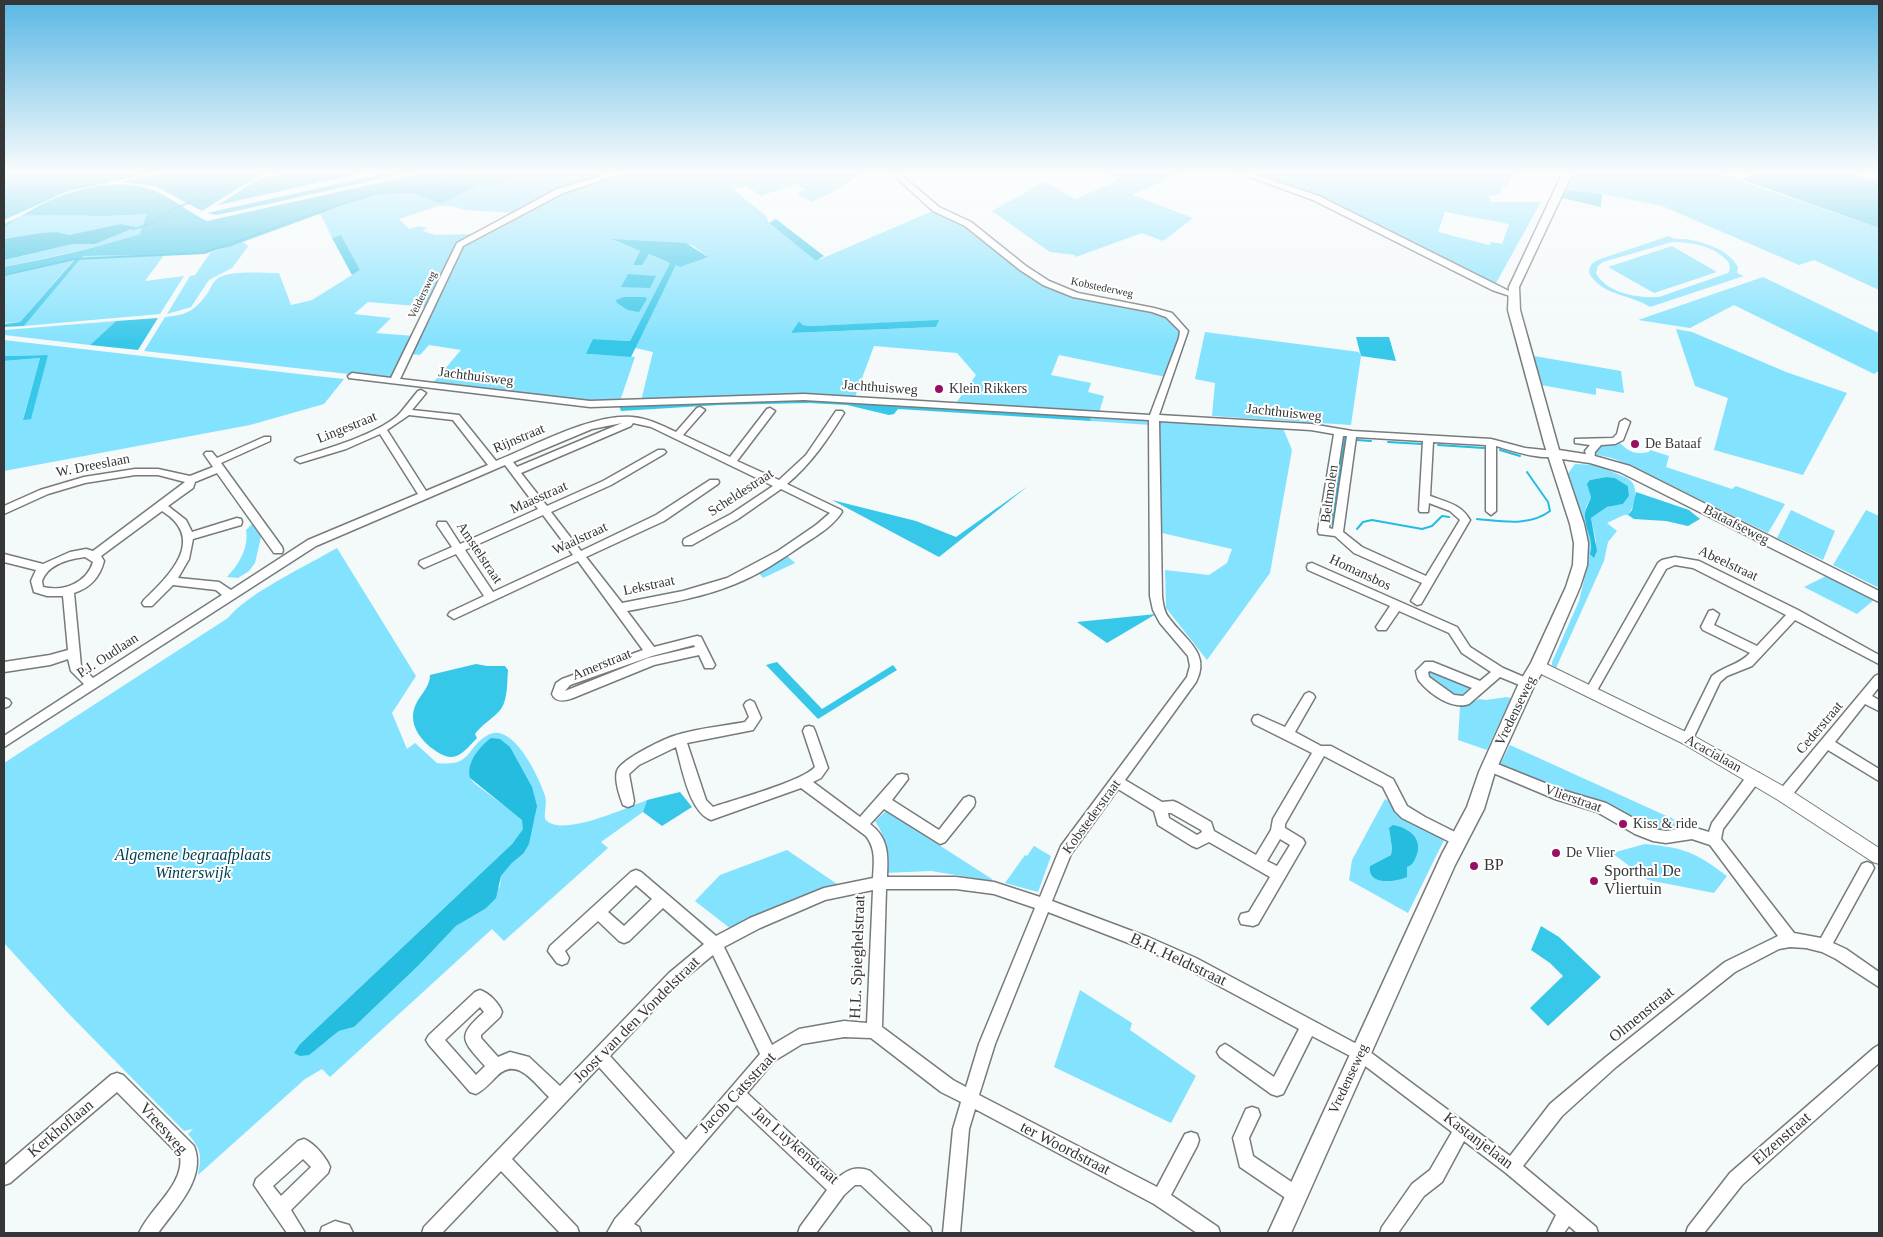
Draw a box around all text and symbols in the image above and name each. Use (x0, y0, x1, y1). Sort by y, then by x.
street label: Veldersweg (406, 269, 440, 321)
street label: Kobstederweg (1070, 275, 1134, 301)
street label: Jachthuisweg (438, 364, 514, 390)
street label: Jachthuisweg (842, 377, 918, 399)
place label: Klein Rikkers (949, 381, 1027, 397)
marker: Klein Rikkers (933, 383, 945, 395)
street label: Jachthuisweg (1246, 401, 1322, 425)
street label: Lingestraat (315, 408, 379, 448)
street label: Rijnstraat (491, 421, 547, 457)
place label: De Bataaf (1645, 436, 1701, 452)
marker: De Bataaf (1629, 438, 1641, 450)
street label: W. Dreeslaan (55, 451, 131, 481)
street label: Beltmolen (1318, 464, 1342, 524)
street label: Scheldestraat (705, 466, 777, 520)
street label: Maasstraat (508, 478, 570, 518)
street label: Bataafseweg (1700, 501, 1772, 549)
street label: Amstelstraat (452, 519, 506, 587)
street label: Waalstraat (550, 519, 610, 559)
street label: Abeelstraat (1696, 543, 1760, 585)
street label: Homansbos (1326, 551, 1394, 595)
street label: Lekstraat (622, 572, 676, 600)
street label: P.J. Oudlaan (74, 630, 142, 682)
street label: Amerstraat (570, 646, 634, 684)
street label: Vredenseweg (1492, 673, 1540, 749)
street label: Cederstraat (1793, 698, 1847, 758)
street label: Acacialaan (1682, 732, 1744, 776)
street label: Kobstederstraat (1059, 777, 1125, 857)
street label: Vlierstraat (1542, 781, 1604, 817)
place label: Kiss & ride (1633, 816, 1698, 832)
marker: Kiss & ride (1617, 818, 1629, 830)
place label: De Vlier (1566, 845, 1615, 861)
park label: Algemene begraafplaats Winterswijk (115, 846, 271, 884)
marker: De Vlier (1550, 847, 1562, 859)
place label: BP (1484, 856, 1504, 876)
marker: BP (1468, 860, 1480, 872)
place label: Sporthal De Vliertuin (1604, 862, 1681, 900)
marker: Sporthal De Vliertuin (1588, 875, 1600, 887)
street label: H.L. Spieghelstraat (846, 895, 870, 1019)
street label: B.H. Heldtstraat (1127, 929, 1229, 991)
street label: Joost van den Vondelstraat (570, 953, 704, 1087)
street label: Olmenstraat (1606, 983, 1678, 1047)
street label: Vredenseweg (1325, 1041, 1373, 1117)
street label: Jacob Catsstraat (696, 1049, 780, 1137)
street label: Kerkhoflaan (24, 1096, 98, 1162)
street label: Vreesweg (135, 1099, 191, 1159)
street label: Jan Luykenstraat (748, 1103, 842, 1189)
street label: Kastanjelaan (1439, 1108, 1517, 1174)
street label: Elzenstraat (1749, 1108, 1815, 1170)
street label: ter Woordstraat (1017, 1118, 1113, 1180)

